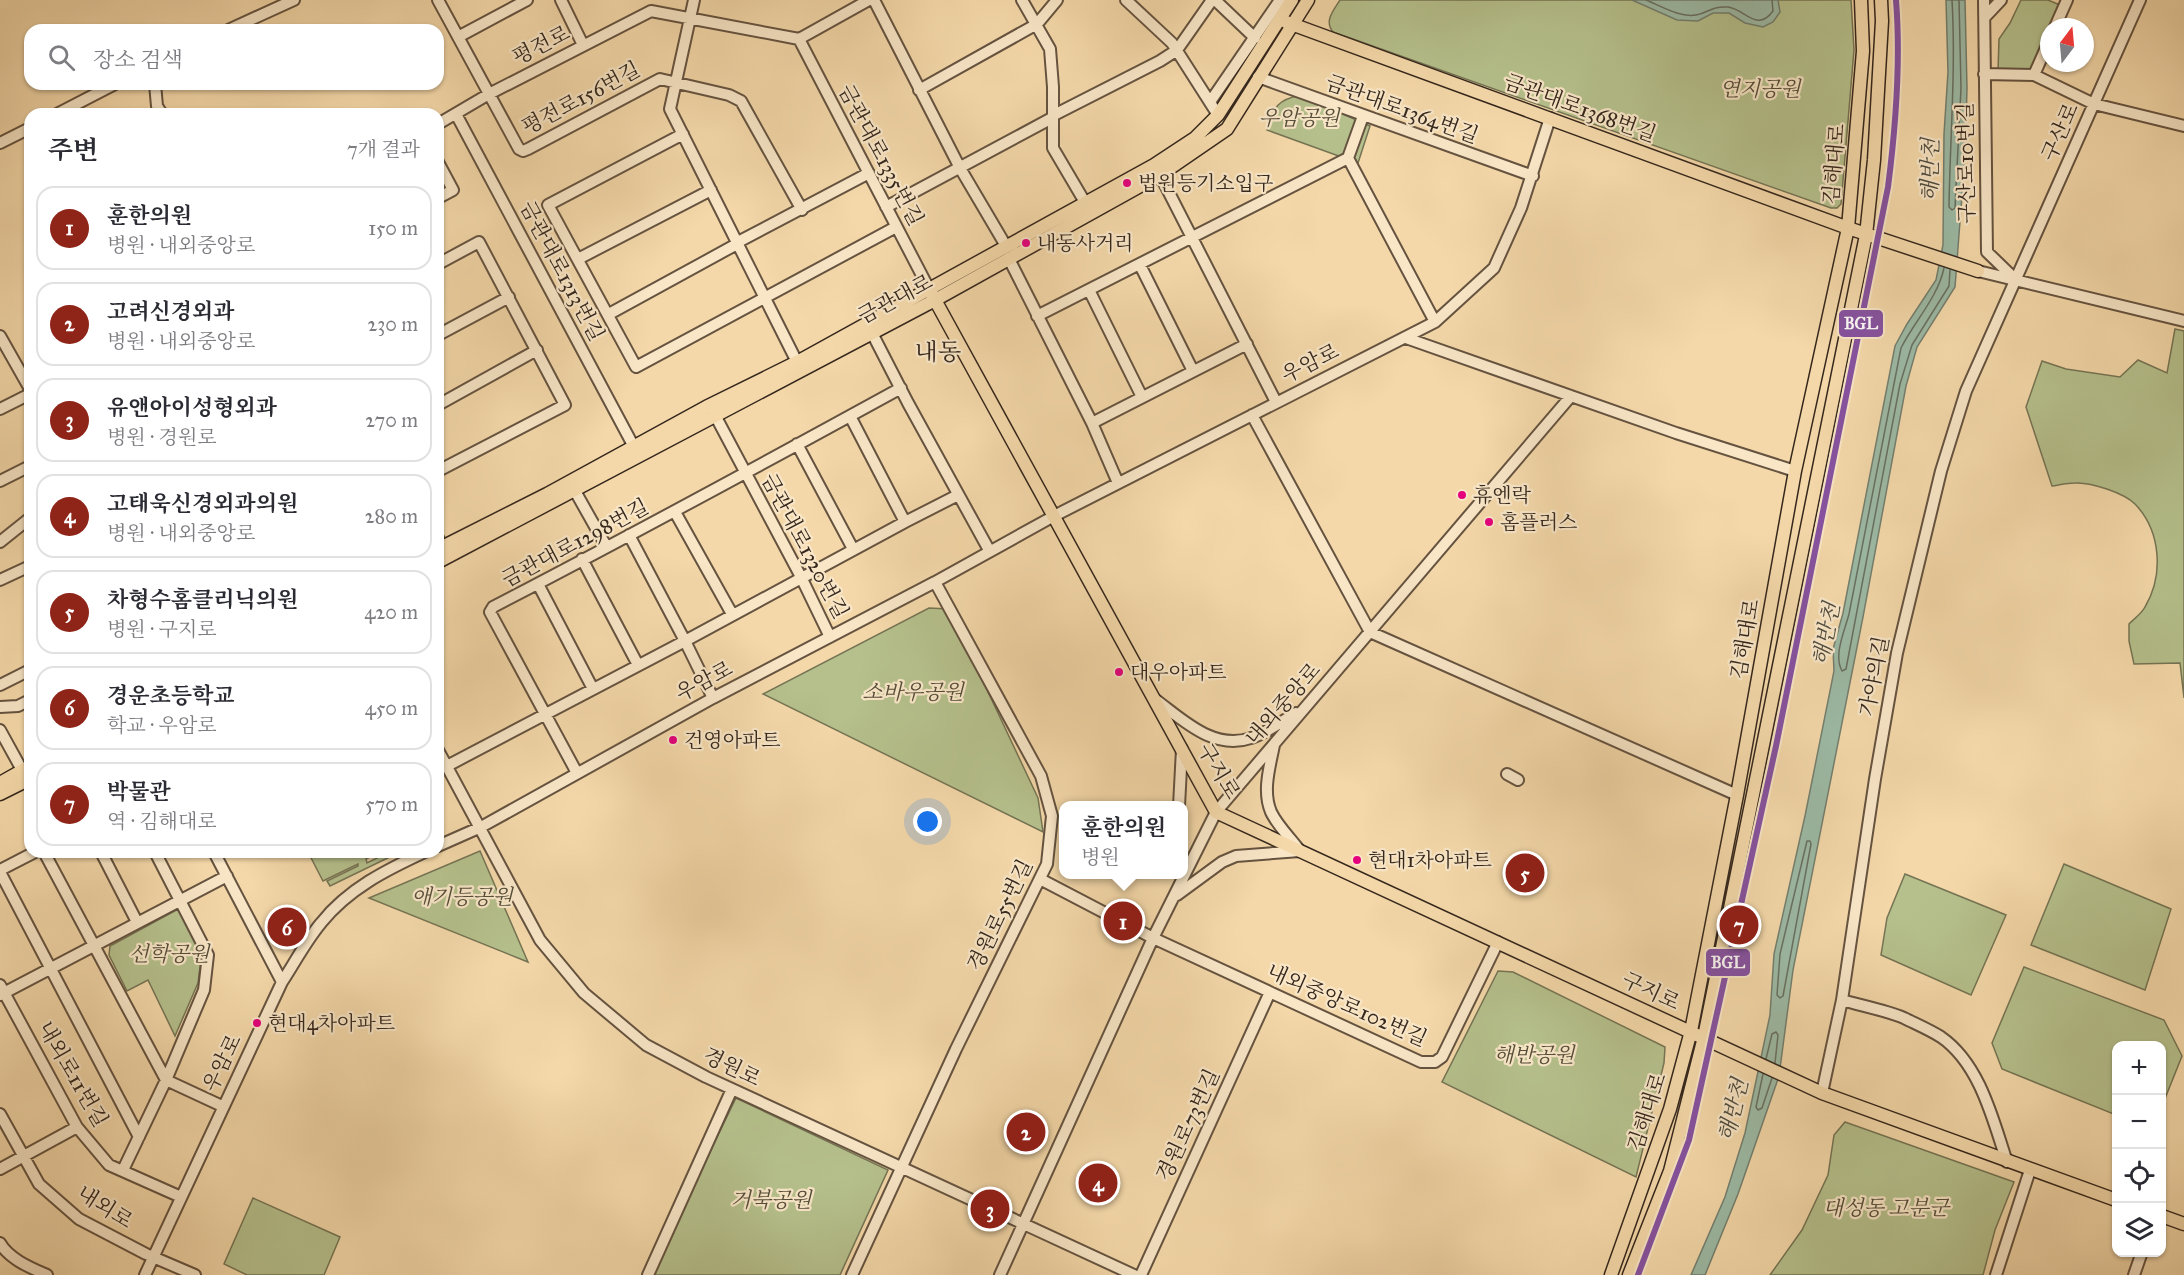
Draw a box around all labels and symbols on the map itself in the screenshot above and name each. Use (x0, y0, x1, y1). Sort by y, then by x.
north arrow (2040, 18, 2094, 72)
street label: 평전로 (508, 20, 574, 70)
street label: 평전로156번길 (517, 56, 645, 140)
street label: 금관대로1368번길 (1500, 68, 1660, 148)
street label: 금관대로1364번길 (1322, 69, 1482, 149)
park label: 연지공원 (1719, 76, 1802, 102)
street label: 금관대로1335번길 (833, 80, 929, 230)
street label: 구산로 (2036, 99, 2084, 165)
street label: 구산로10번길 (1952, 102, 1980, 224)
park label: 우암공원 (1258, 105, 1341, 131)
street label: 김해대로 (1818, 122, 1850, 206)
water label: 해반천 (1916, 136, 1944, 202)
place label: 법원등기소입구 (1138, 171, 1273, 195)
marker: 법원등기소입구 (1121, 177, 1133, 189)
street label: 금관대로1313번길 (514, 196, 610, 346)
place label: 내동사거리 (1037, 231, 1134, 255)
marker: 내동사거리 (1020, 237, 1032, 249)
street label: 금관대로 (853, 268, 937, 330)
line badge: BGL (1838, 309, 1884, 338)
text: BGL (1844, 314, 1878, 333)
district label: 내동 (915, 337, 961, 367)
street label: 우암로 (1277, 338, 1343, 388)
street label: 금관대로1320번길 (756, 469, 854, 623)
place label: 휴엔락 (1473, 483, 1532, 507)
marker: 휴엔락 (1456, 489, 1468, 501)
street label: 금관대로1298번길 (497, 493, 653, 593)
place label: 홈플러스 (1500, 510, 1577, 534)
marker: 홈플러스 (1483, 516, 1495, 528)
street label: 김해대로 (1725, 597, 1765, 681)
water label: 해반천 (1807, 598, 1846, 668)
street label: 가야의길 (1853, 634, 1895, 718)
street label: 우암로 (671, 655, 737, 707)
street label: 내외중앙로 (1240, 657, 1326, 751)
place label: 대우아파트 (1130, 660, 1227, 684)
marker: 대우아파트 (1113, 666, 1125, 678)
park label: 소바우공원 (862, 679, 965, 705)
place label: 건영아파트 (684, 728, 781, 752)
marker: 건영아파트 (667, 734, 679, 746)
street label: 구지로 (1192, 738, 1246, 804)
your location (913, 807, 942, 836)
place label: 현대1차아파트 (1368, 848, 1492, 872)
pin: 5 (1506, 850, 1544, 896)
marker: 현대1차아파트 (1351, 854, 1363, 866)
street label: 경원로55번길 (962, 855, 1038, 975)
park label: 애기등공원 (411, 884, 514, 910)
pin: 1 (1104, 898, 1142, 944)
pin: 7 (1720, 902, 1758, 948)
pin: 6 (268, 904, 306, 950)
park label: 선학공원 (128, 941, 211, 967)
line badge: BGL (1705, 948, 1751, 977)
text: BGL (1711, 953, 1745, 972)
street label: 내외중앙로102번길 (1263, 958, 1431, 1052)
street label: 구지로 (1618, 966, 1684, 1016)
place label: 현대4차아파트 (268, 1011, 395, 1035)
street label: 내외로11번길 (32, 1016, 114, 1132)
marker: 현대4차아파트 (251, 1017, 263, 1029)
street label: 우암로 (197, 1030, 247, 1096)
street label: 경원로 (699, 1042, 765, 1092)
park label: 해반공원 (1493, 1042, 1576, 1068)
street label: 경원로73번길 (1151, 1065, 1225, 1185)
street label: 김해대로 (1622, 1069, 1672, 1155)
water label: 해반천 (1712, 1074, 1754, 1144)
pin: 2 (1006, 1110, 1046, 1154)
pin: 4 (1078, 1160, 1118, 1206)
street label: 내외로 (72, 1180, 138, 1234)
pin: 3 (970, 1186, 1010, 1232)
park label: 거북공원 (730, 1187, 813, 1213)
park label: 대성동 고분군 (1823, 1195, 1952, 1221)

